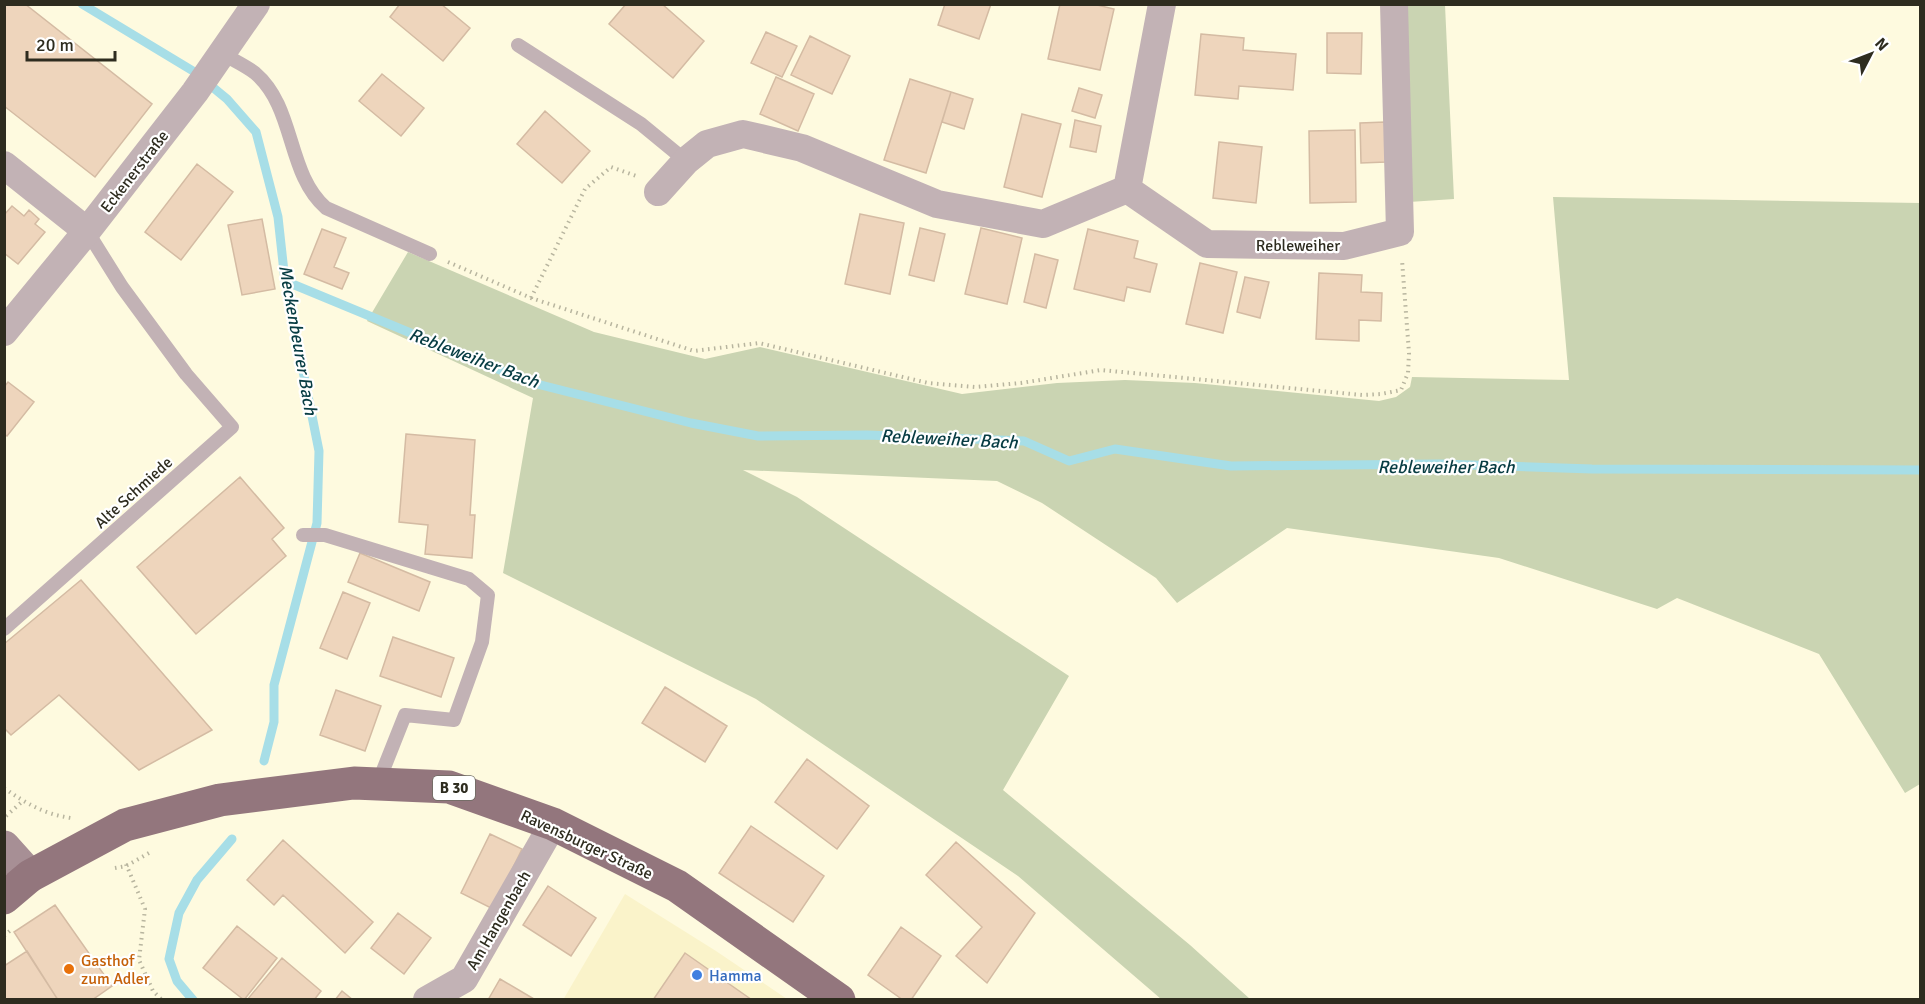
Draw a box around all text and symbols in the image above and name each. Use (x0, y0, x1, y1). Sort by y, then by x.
scale bar (27, 24, 116, 62)
north arrow (1841, 24, 1901, 84)
text: 20 m (36, 34, 74, 56)
text: N (1870, 34, 1893, 55)
street label: Eckenerstraße (96, 126, 173, 217)
street label: Rebleweiher (1256, 236, 1340, 256)
water label: Meckenbeurer Bach (274, 263, 322, 418)
water label: Rebleweiher Bach (406, 323, 543, 393)
water label: Rebleweiher Bach (880, 424, 1019, 454)
street label: Alte Schmiede (91, 453, 177, 533)
water label: Rebleweiher Bach (1377, 456, 1516, 478)
road number: B 30 (433, 776, 475, 800)
street label: Ravensburger Straße (517, 806, 656, 884)
street label: Am Hangenbach (462, 867, 535, 974)
place label: Gasthof zum Adler (81, 951, 150, 989)
marker: Gasthof zum Adler (62, 962, 76, 976)
place label: Hamma (709, 966, 762, 986)
marker: Hamma (690, 968, 704, 982)

